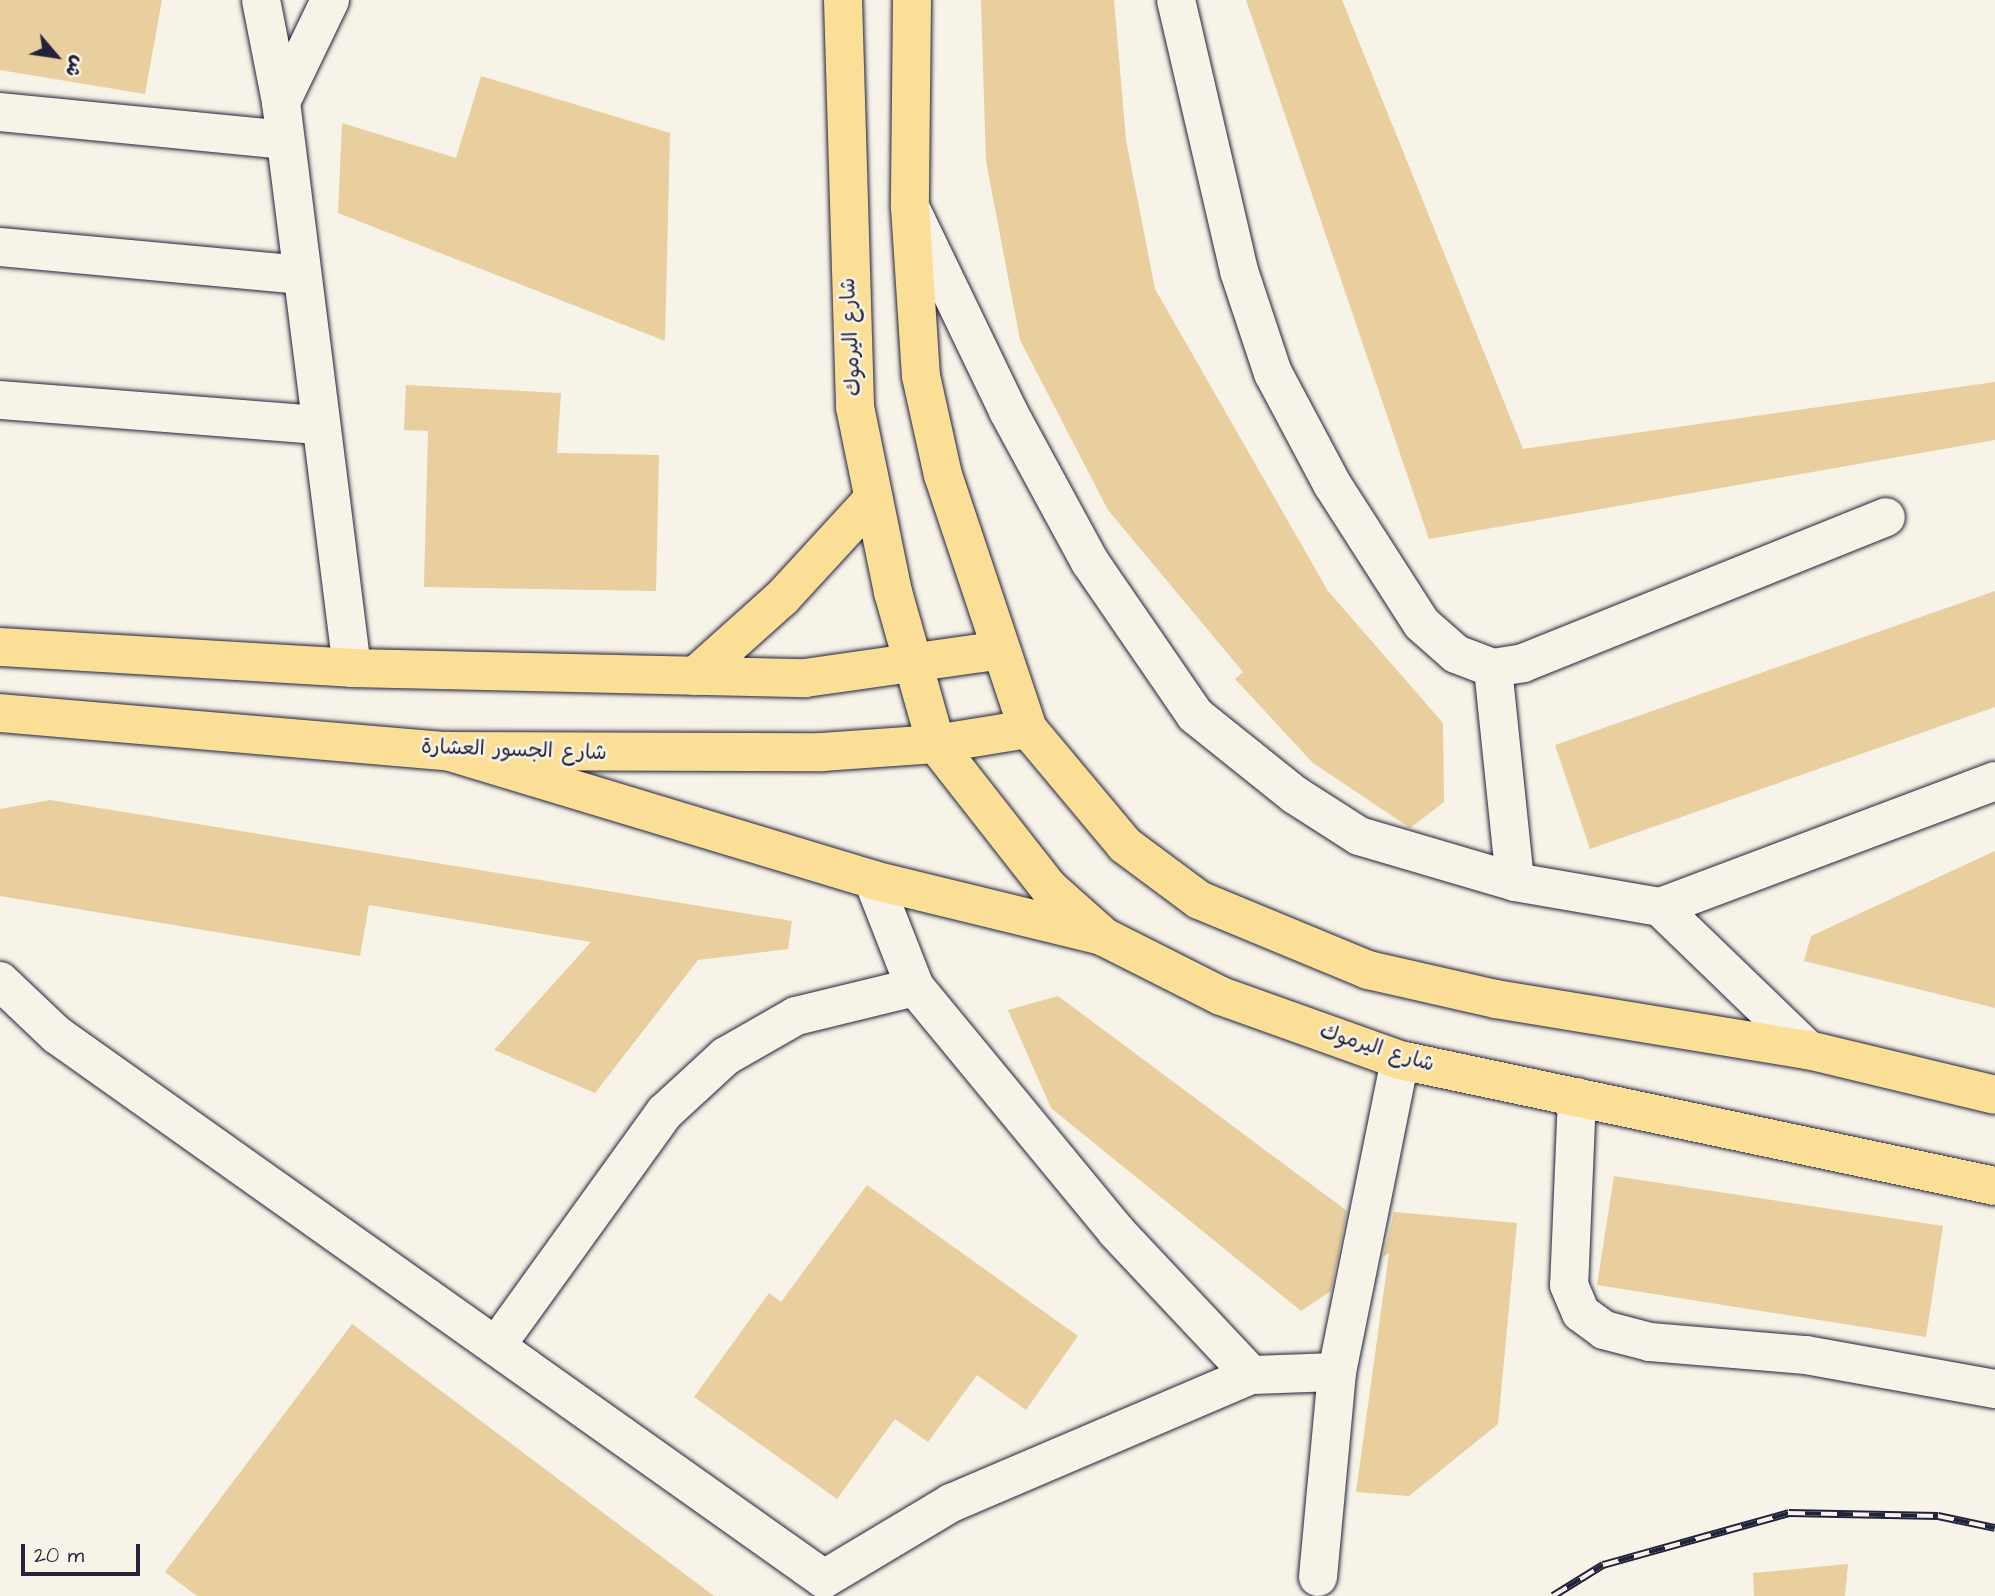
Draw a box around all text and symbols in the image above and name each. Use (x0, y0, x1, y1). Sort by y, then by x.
north arrow (21, 21, 91, 91)
text: ش (58, 51, 92, 82)
street label: شارع اليرموك (835, 277, 867, 397)
street label: شارع الجسور العشارة (421, 734, 607, 766)
street label: شارع اليرموك (1317, 1019, 1437, 1077)
scale bar (24, 1530, 144, 1574)
text: 20 m (34, 1541, 84, 1570)

